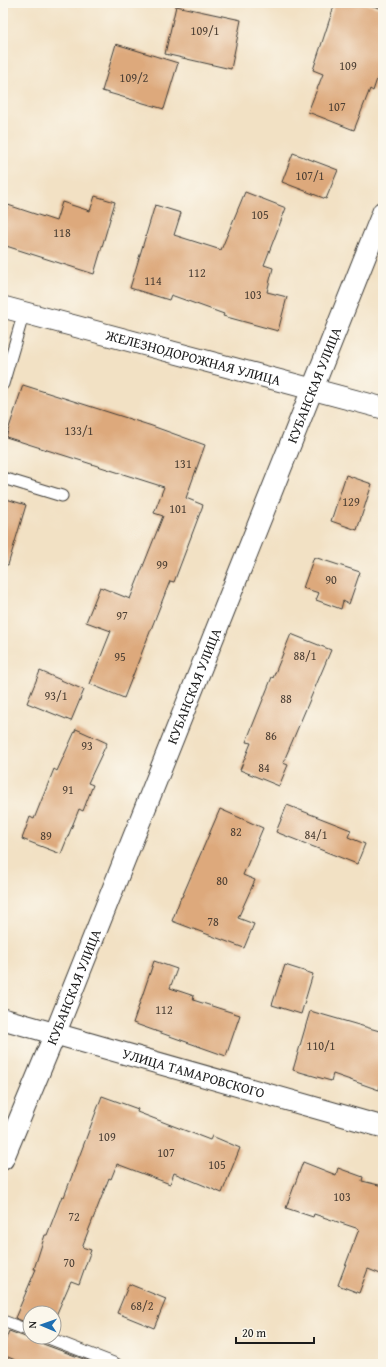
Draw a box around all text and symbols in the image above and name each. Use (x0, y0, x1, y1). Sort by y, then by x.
house number: 109/1 (191, 22, 220, 39)
house number: 109 (339, 57, 357, 74)
house number: 109/2 (120, 69, 149, 86)
house number: 107 (328, 98, 346, 115)
house number: 107/1 (296, 167, 325, 184)
house number: 105 (251, 206, 269, 223)
house number: 118 (53, 224, 71, 241)
house number: 112 (188, 264, 206, 281)
house number: 114 (144, 272, 162, 289)
house number: 103 (244, 286, 262, 303)
street label: КУБАНСКАЯ УЛИЦА (282, 324, 346, 446)
street label: ЖЕЛЕЗНОДОРОЖНАЯ УЛИЦА (103, 325, 283, 391)
house number: 133/1 (65, 422, 94, 439)
house number: 131 (174, 455, 192, 472)
house number: 129 (342, 493, 360, 510)
house number: 101 (169, 500, 187, 517)
house number: 99 (156, 556, 168, 573)
house number: 90 (325, 571, 337, 588)
house number: 97 (116, 607, 128, 624)
street label: КУБАНСКАЯ УЛИЦА (162, 625, 226, 747)
house number: 88/1 (294, 647, 317, 664)
house number: 95 (114, 648, 126, 665)
house number: 93/1 (45, 687, 68, 704)
house number: 88 (280, 690, 292, 707)
house number: 86 (265, 727, 277, 744)
house number: 93 (81, 737, 93, 754)
house number: 84 (258, 759, 270, 776)
house number: 91 (62, 781, 74, 798)
house number: 82 (230, 823, 242, 840)
house number: 84/1 (305, 826, 328, 843)
house number: 89 (40, 827, 52, 844)
house number: 80 (216, 872, 228, 889)
house number: 78 (207, 913, 219, 930)
street label: КУБАНСКАЯ УЛИЦА (42, 926, 106, 1048)
house number: 112 (155, 1001, 173, 1018)
house number: 110/1 (307, 1037, 336, 1054)
street label: УЛИЦА ТАМАРОВСКОГО (120, 1043, 267, 1103)
house number: 109 (98, 1128, 116, 1145)
house number: 107 (157, 1144, 175, 1161)
house number: 105 (208, 1156, 226, 1173)
house number: 103 (333, 1188, 351, 1205)
house number: 72 (68, 1208, 80, 1225)
house number: 70 (63, 1254, 75, 1271)
house number: 68/2 (131, 1297, 154, 1314)
north arrow (22, 1305, 62, 1345)
scale bar (236, 1319, 314, 1345)
text: N (24, 1320, 40, 1329)
text: 20 m (242, 1324, 266, 1341)

